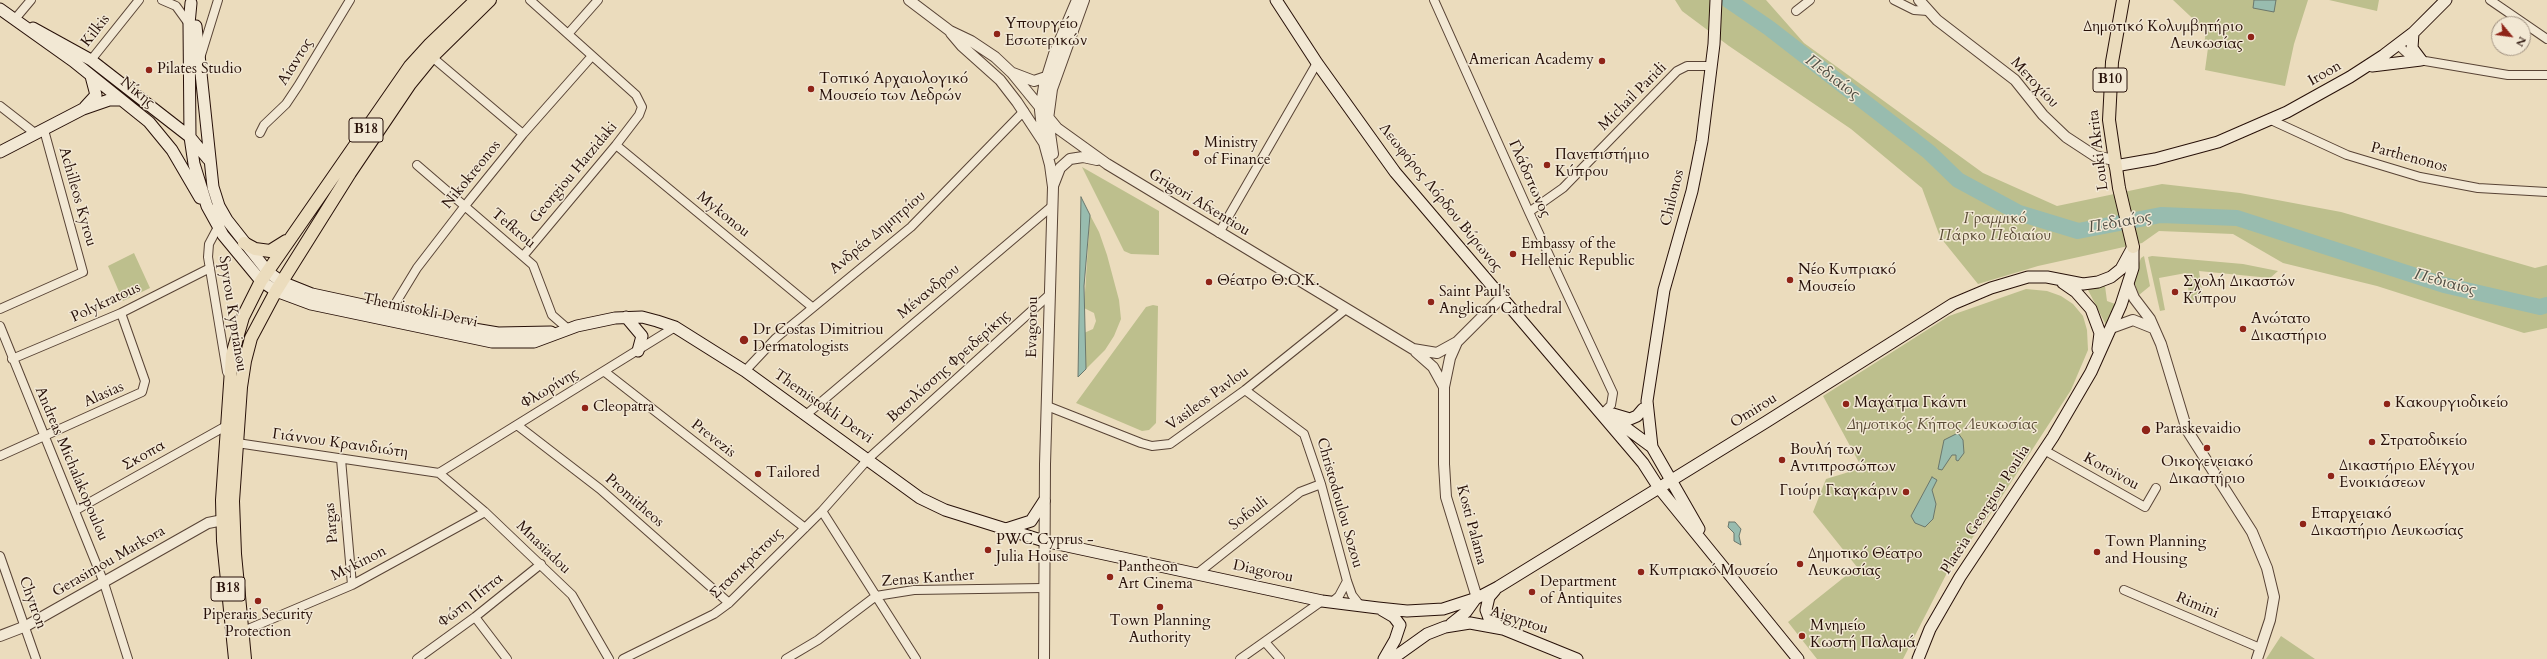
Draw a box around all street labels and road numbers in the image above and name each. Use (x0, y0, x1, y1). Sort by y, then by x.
street label: Kilkis (78, 11, 114, 51)
street label: Αίαντος (275, 35, 317, 89)
street label: Μετοχίου (2006, 54, 2062, 112)
street label: Iroon (2305, 57, 2345, 91)
street label: Michail Paridi (1595, 59, 1671, 135)
road number: B10 (2093, 68, 2127, 92)
street label: Νίκης (116, 74, 158, 112)
street label: Louki Akrita (2085, 109, 2113, 191)
road number: B18 (349, 118, 383, 142)
street label: Georgiou Hatzidaki (526, 119, 622, 227)
street label: Λεωφόρος Λόρδου Βύρωνος (1374, 120, 1506, 276)
street label: Nikokreonos (439, 137, 505, 213)
street label: Γλάδστωνος (1504, 137, 1554, 221)
street label: Parthenonos (2369, 139, 2449, 177)
street label: Achilleos Kyrou (54, 145, 100, 249)
street label: Grigori Afxentiou (1145, 166, 1253, 240)
street label: Chilonos (1657, 168, 1689, 228)
street label: Ανδρέα Δημητρίου (826, 187, 930, 279)
street label: Mykonou (693, 188, 753, 242)
street label: Tefkrou (487, 205, 539, 253)
street label: Spyrou Kyprianou (214, 255, 250, 373)
street label: Μένανδρου (894, 261, 964, 323)
street label: Polykratous (68, 279, 144, 327)
street label: Themistokli Dervi (361, 290, 479, 332)
street label: Evagorou (1023, 296, 1043, 358)
street label: Βασιλίσσης Φρειδερίκης (884, 307, 1014, 427)
street label: Vasileos Pavlou (1163, 363, 1253, 435)
street label: Φλωρίνης (518, 365, 582, 413)
street label: Themistokli Dervi (770, 366, 876, 448)
street label: Alasias (81, 378, 127, 412)
street label: Andreas Michalakopoulou (30, 384, 112, 544)
street label: Omirou (1727, 390, 1781, 432)
street label: Prevezis (687, 416, 739, 462)
street label: Γιάννου Κρανιδιώτη (271, 426, 409, 462)
street label: Christodoulou Sozou (1312, 436, 1366, 570)
street label: Σκοπα (120, 437, 168, 475)
street label: Plateia Georgiou Poulia (1937, 442, 2035, 578)
street label: Koroivou (2080, 449, 2142, 495)
street label: Promitheos (601, 471, 667, 531)
street label: Kosti Palama (1452, 483, 1490, 567)
street label: Sofouli (1226, 493, 1272, 535)
street label: Pargas (321, 502, 343, 544)
street label: Mnasiadou (512, 517, 574, 579)
street label: Gerasimou Markora (49, 522, 169, 602)
street label: Στασικράτους (707, 525, 787, 603)
street label: Mykinon (328, 542, 390, 586)
street label: Diagorou (1231, 557, 1295, 587)
street label: Zenas Kanther (881, 567, 975, 591)
street label: Φώτη Πίττα (435, 570, 507, 632)
street label: Chytron (14, 574, 50, 632)
road number: B18 (211, 577, 245, 601)
street label: Rimini (2173, 589, 2221, 623)
street label: Aigyptou (1488, 603, 1550, 639)

